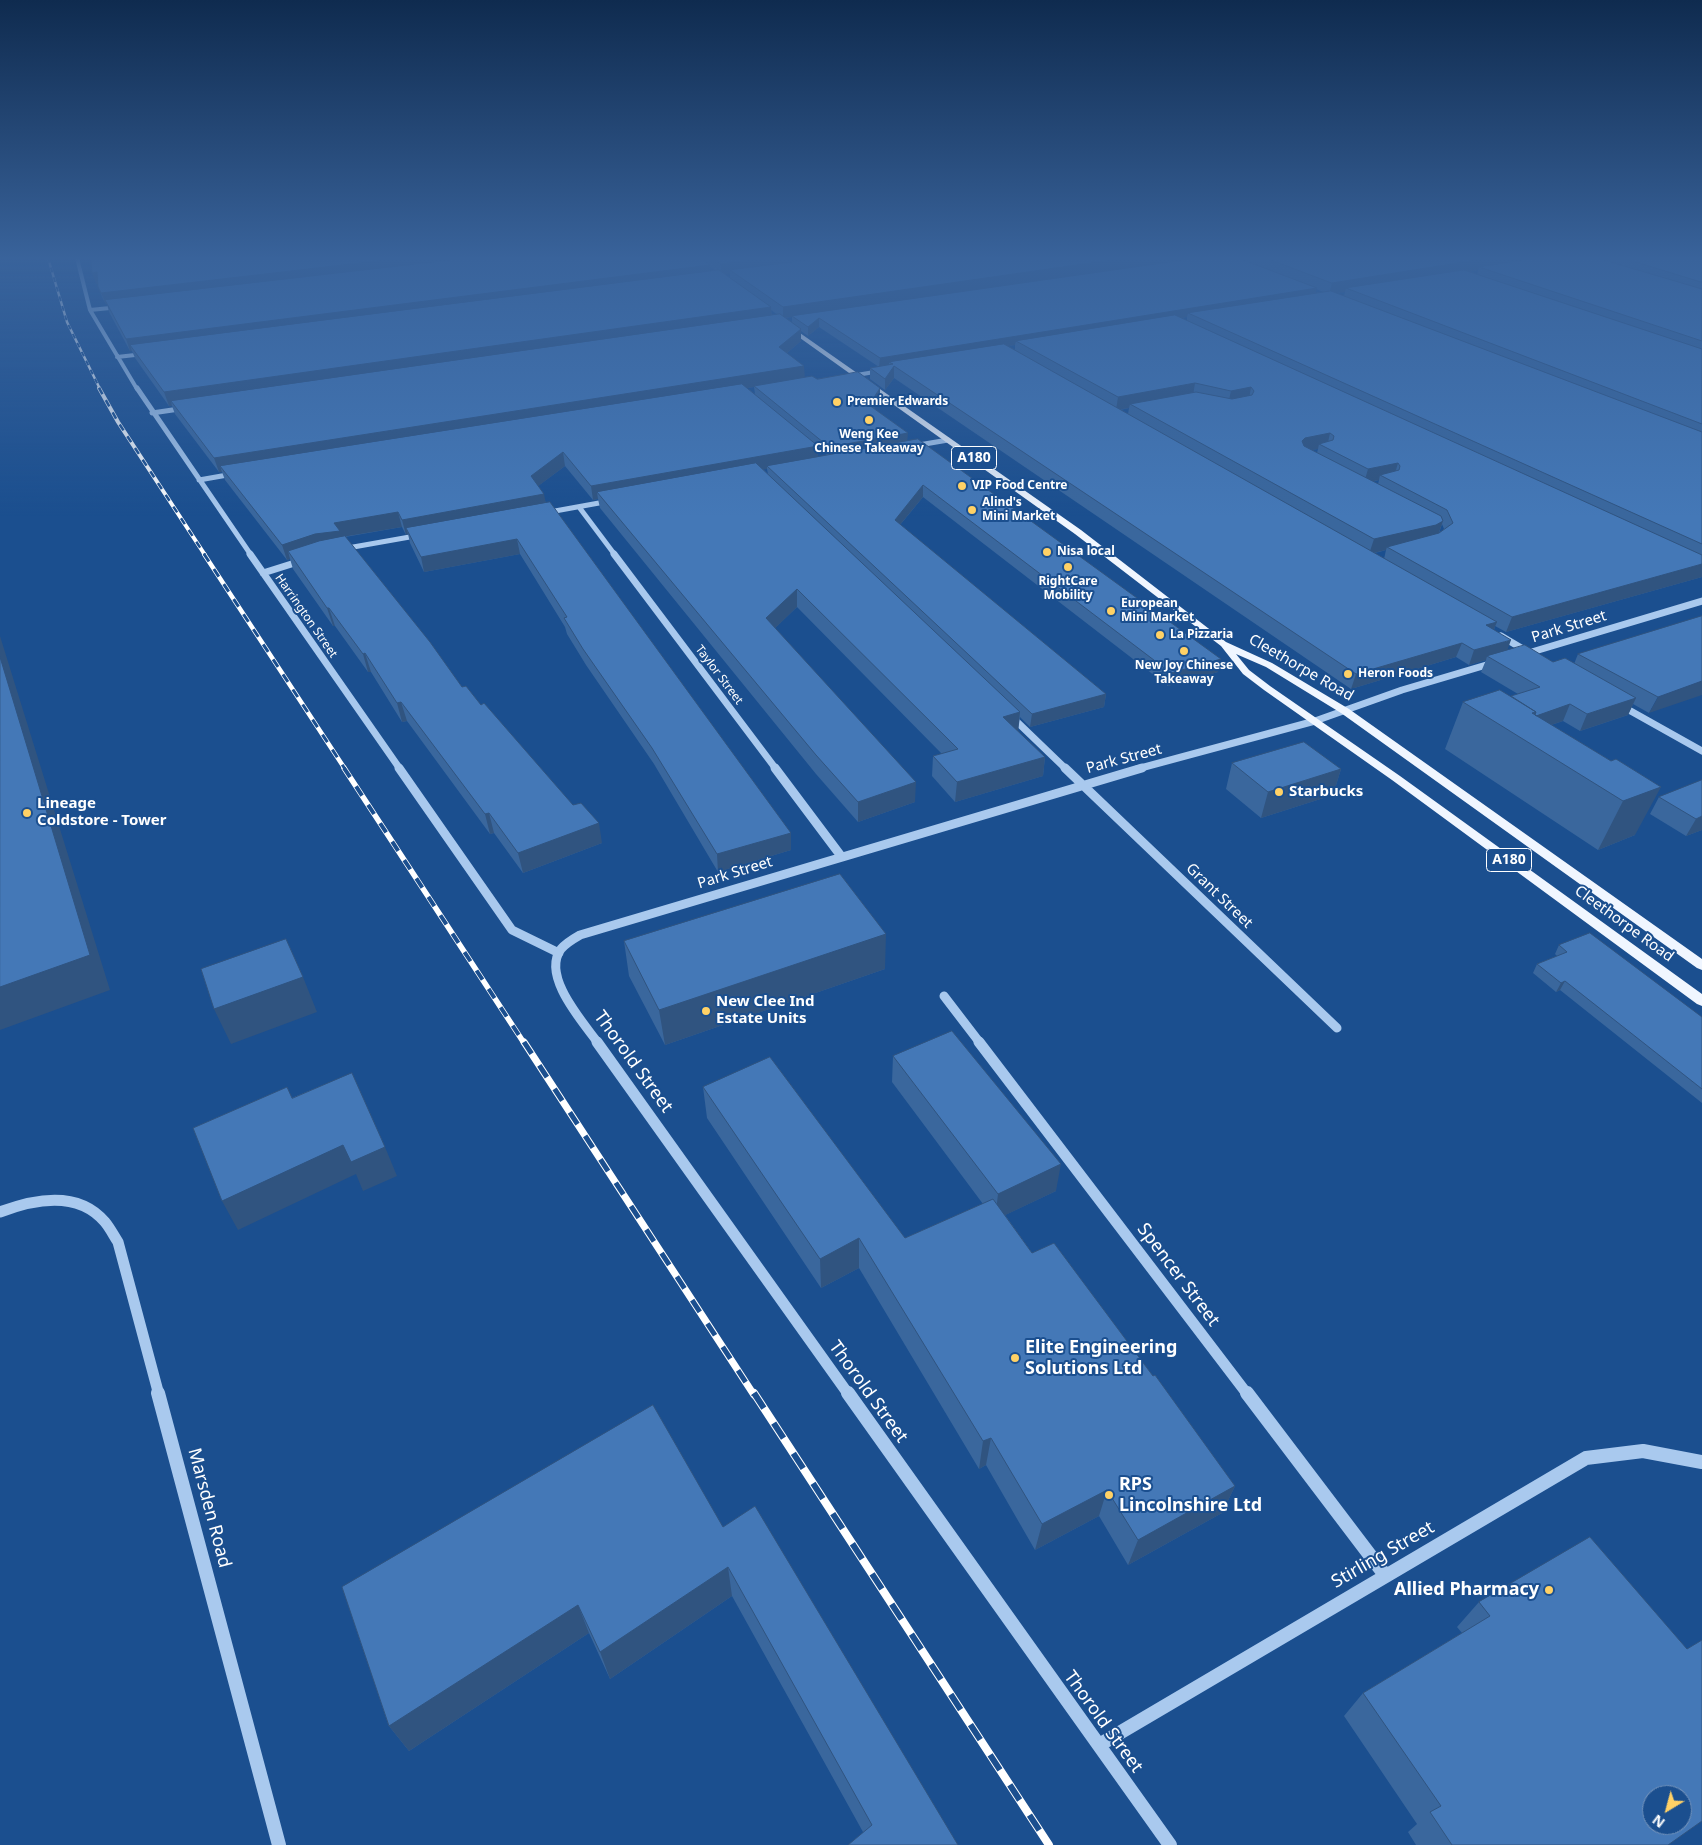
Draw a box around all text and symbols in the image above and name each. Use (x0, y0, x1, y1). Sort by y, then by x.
place label: Premier Edwards (847, 395, 948, 409)
marker: Premier Edwards (831, 396, 843, 408)
marker: Weng Kee Chinese Takeaway (863, 414, 875, 426)
place label: Weng Kee Chinese Takeaway (814, 428, 924, 456)
road number: A180 (952, 446, 996, 469)
place label: VIP Food Centre (972, 479, 1067, 493)
marker: VIP Food Centre (956, 480, 968, 492)
place label: Alind's Mini Market (982, 496, 1055, 524)
marker: Alind's Mini Market (966, 504, 978, 516)
place label: Nisa local (1057, 545, 1115, 559)
marker: Nisa local (1041, 546, 1053, 558)
marker: RightCare Mobility (1062, 561, 1074, 573)
street label: Harrington Street (272, 571, 340, 661)
place label: RightCare Mobility (1038, 575, 1098, 603)
place label: European Mini Market (1121, 597, 1194, 625)
marker: European Mini Market (1105, 605, 1117, 617)
street label: Park Street (1529, 607, 1609, 647)
place label: La Pizzaria (1170, 628, 1233, 642)
marker: La Pizzaria (1154, 629, 1166, 641)
street label: Cleethorpe Road (1245, 631, 1357, 705)
street label: Taylor Street (692, 643, 746, 707)
marker: New Joy Chinese Takeaway (1178, 645, 1190, 657)
place label: New Joy Chinese Takeaway (1135, 659, 1233, 687)
place label: Heron Foods (1358, 667, 1433, 681)
marker: Heron Foods (1342, 668, 1354, 680)
street label: Park Street (1084, 740, 1164, 778)
place label: Starbucks (1289, 783, 1363, 801)
marker: Starbucks (1273, 786, 1285, 798)
place label: Lineage Coldstore - Tower (37, 795, 167, 830)
marker: Lineage Coldstore - Tower (21, 807, 33, 819)
road number: A180 (1486, 848, 1532, 872)
street label: Park Street (695, 853, 775, 893)
street label: Grant Street (1182, 860, 1256, 932)
street label: Cleethorpe Road (1571, 882, 1677, 966)
place label: New Clee Ind Estate Units (716, 993, 815, 1028)
marker: New Clee Ind Estate Units (700, 1005, 712, 1017)
street label: Thorold Street (589, 1007, 677, 1117)
street label: Spencer Street (1132, 1219, 1224, 1331)
street label: Thorold Street (824, 1337, 912, 1447)
place label: Elite Engineering Solutions Ltd (1025, 1337, 1177, 1380)
marker: Elite Engineering Solutions Ltd (1009, 1352, 1021, 1364)
street label: Marsden Road (183, 1446, 235, 1570)
place label: RPS Lincolnshire Ltd (1119, 1474, 1262, 1516)
marker: RPS Lincolnshire Ltd (1103, 1489, 1115, 1501)
street label: Stirling Street (1328, 1517, 1438, 1593)
place label: Allied Pharmacy (1394, 1579, 1539, 1601)
marker: Allied Pharmacy (1543, 1584, 1555, 1596)
street label: Thorold Street (1059, 1667, 1147, 1777)
north arrow (1642, 1785, 1692, 1835)
text: N (1648, 1811, 1669, 1833)

